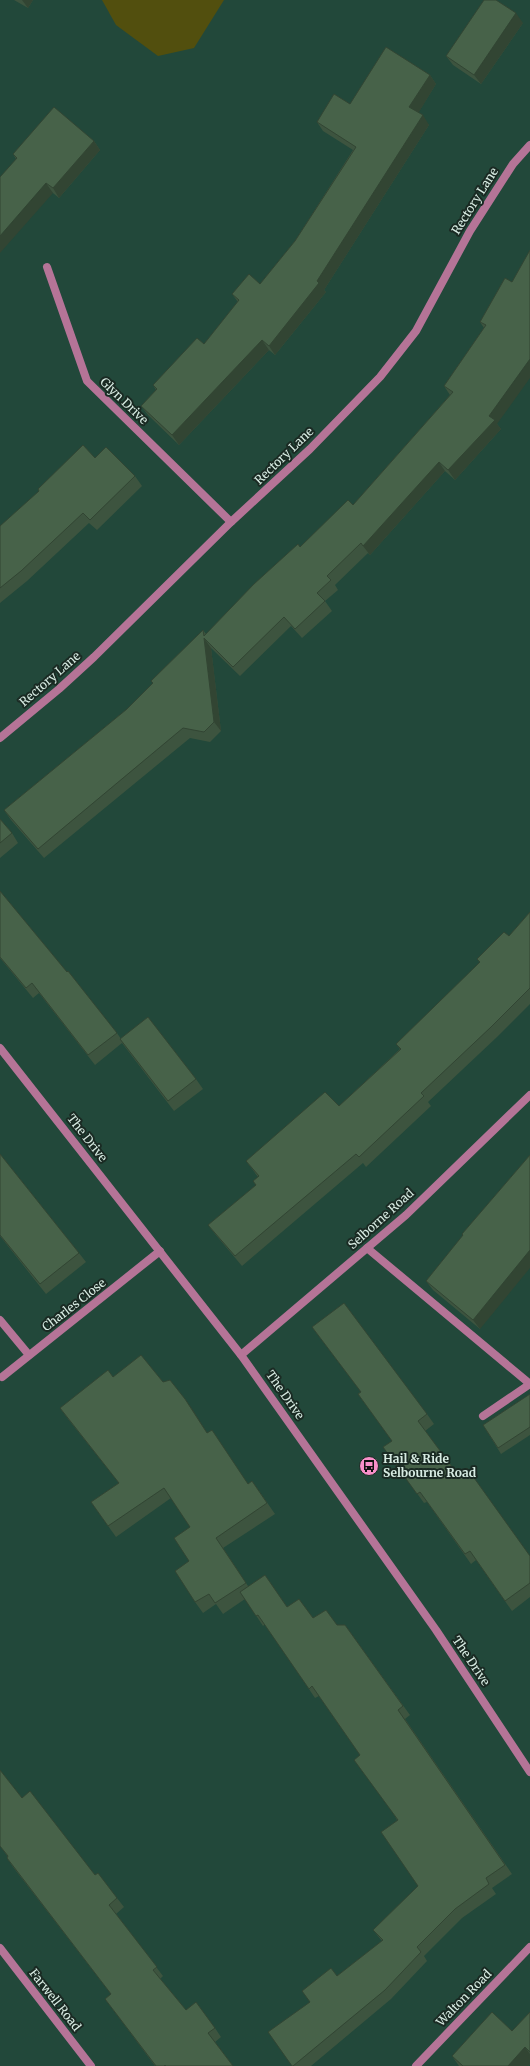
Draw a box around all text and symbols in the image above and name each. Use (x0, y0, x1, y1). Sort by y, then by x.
street label: Rectory Lane (448, 165, 501, 237)
street label: Glyn Drive (97, 374, 152, 427)
street label: Rectory Lane (251, 424, 316, 487)
street label: Rectory Lane (16, 648, 83, 709)
street label: The Drive (64, 1111, 111, 1165)
street label: Selborne Road (345, 1185, 417, 1252)
street label: Charles Close (39, 1275, 109, 1334)
street label: The Drive (263, 1367, 308, 1422)
place label: Hail & Ride Selbourne Road (383, 1451, 477, 1480)
bus stop icon: Hail & Ride Selbourne Road (358, 1455, 380, 1477)
street label: The Drive (449, 1633, 493, 1688)
street label: Farwell Road (26, 1966, 84, 2034)
street label: Walton Road (432, 1966, 494, 2030)

